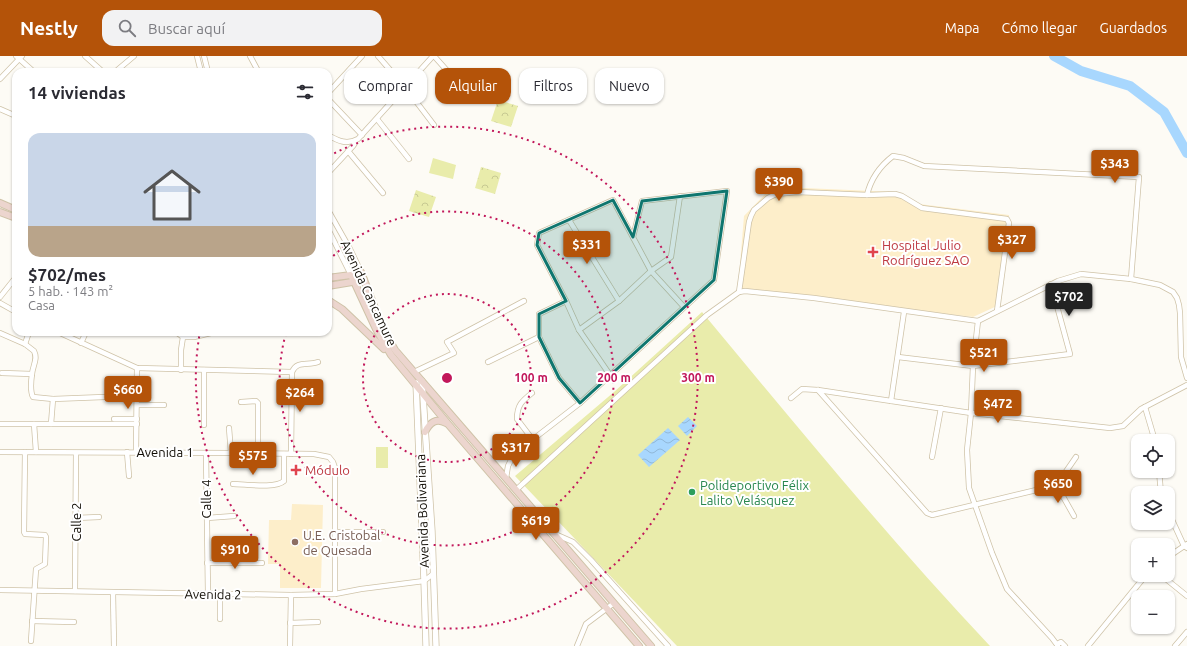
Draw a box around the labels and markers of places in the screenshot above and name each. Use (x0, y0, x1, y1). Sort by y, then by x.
pin: $343 (1091, 150, 1139, 184)
pin: $390 (755, 168, 803, 202)
pin: $327 (988, 226, 1036, 260)
pin: $331 (563, 231, 611, 265)
place label: Hospital Julio Rodríguez SAO (882, 238, 970, 267)
marker: Hospital Julio Rodríguez SAO (867, 246, 879, 258)
pin: $702 (1045, 283, 1093, 317)
pin: $521 (960, 339, 1008, 373)
centre of rings (440, 371, 454, 385)
pin: $660 (104, 376, 152, 410)
pin: $264 (276, 379, 324, 413)
pin: $472 (974, 390, 1022, 424)
pin: $317 (492, 434, 540, 468)
pin: $575 (229, 442, 277, 476)
place label: Módulo (305, 463, 350, 477)
marker: Módulo (290, 464, 302, 476)
pin: $650 (1034, 470, 1082, 504)
place label: Polideportivo Félix Lalito Velásquez (700, 478, 809, 507)
marker: Polideportivo Félix Lalito Velásquez (687, 487, 697, 497)
pin: $619 (512, 507, 560, 541)
place label: U.E. Cristobal de Quesada (303, 528, 381, 558)
pin: $910 (211, 536, 259, 570)
marker: U.E. Cristobal de Quesada (290, 537, 300, 547)

